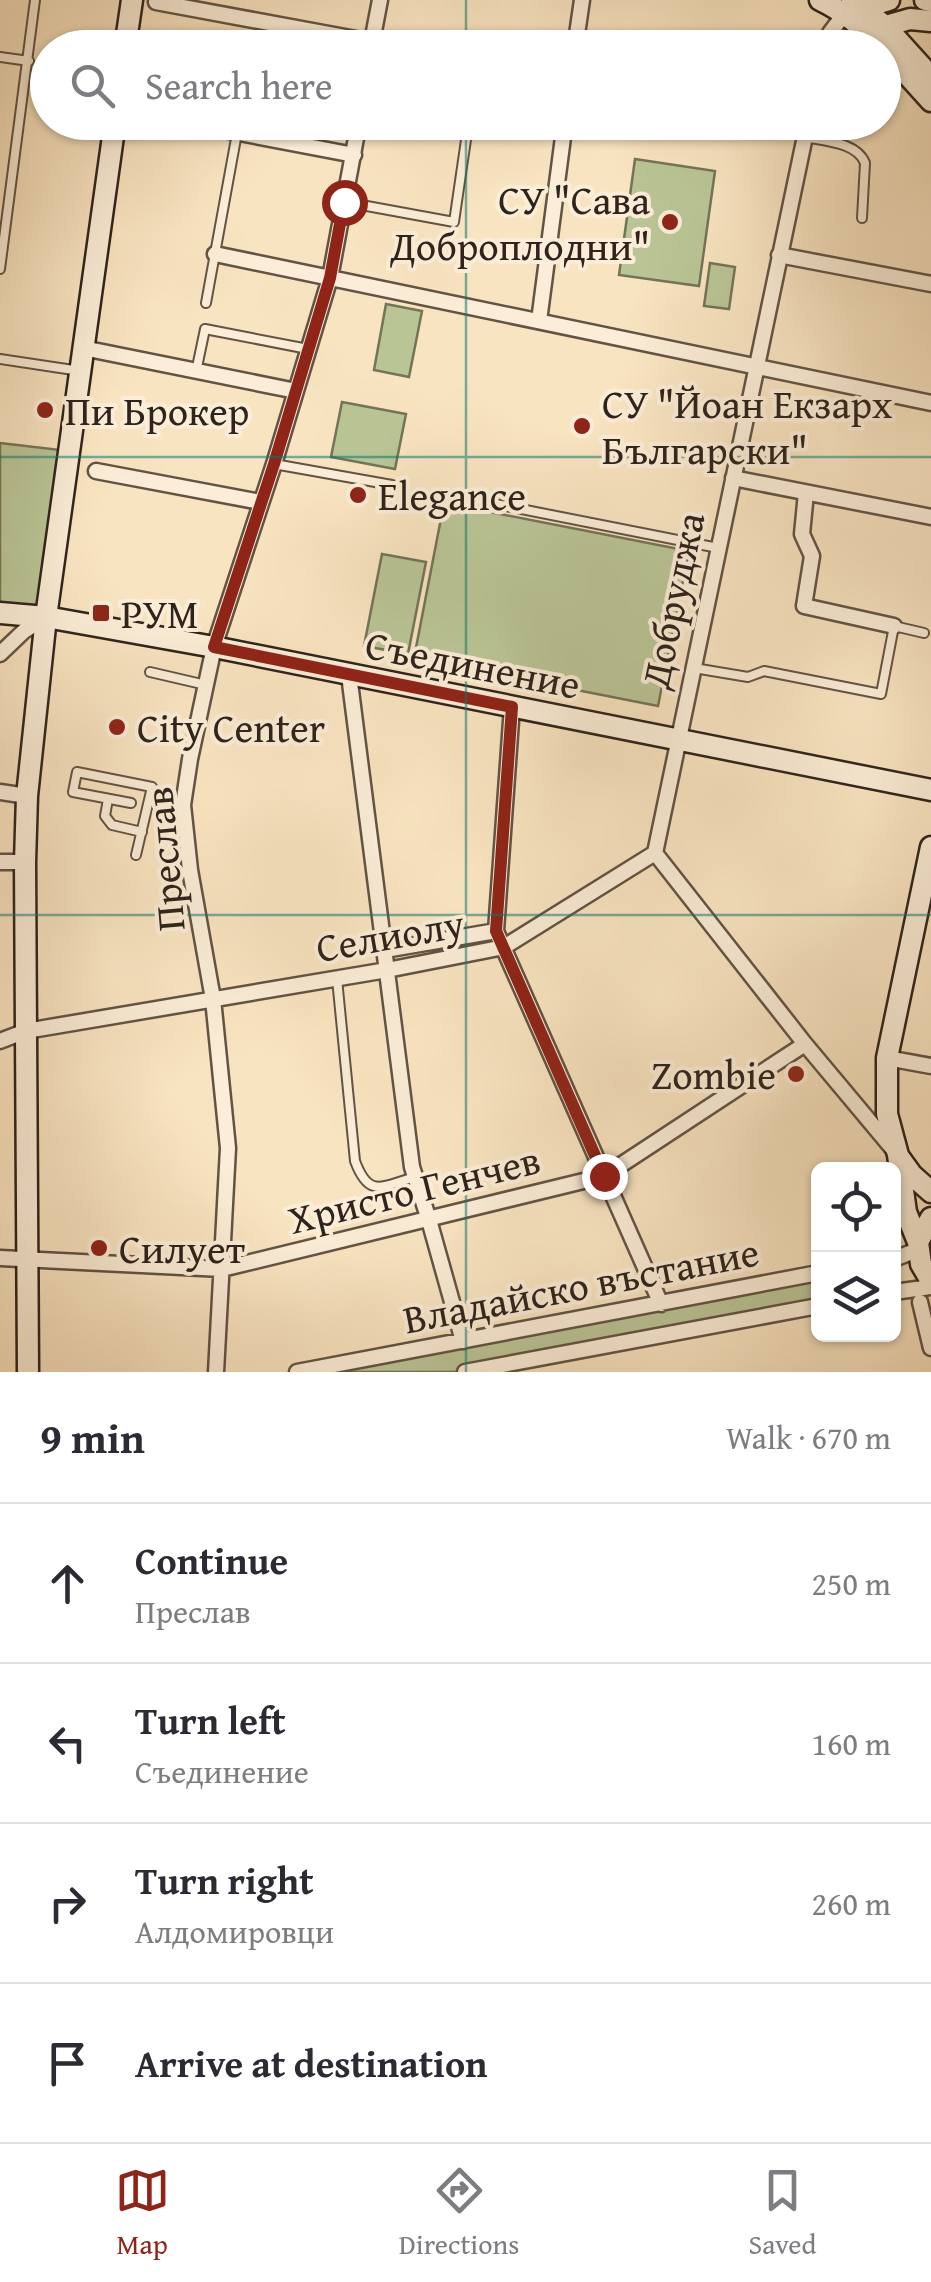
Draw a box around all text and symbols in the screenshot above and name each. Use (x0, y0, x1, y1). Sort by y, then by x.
search box (30, 30, 901, 140)
text: Search here (145, 57, 333, 113)
icon: search (65, 58, 120, 113)
place label: СУ "Сава Доброплодни" (389, 170, 650, 275)
route start (322, 180, 368, 226)
marker: СУ "Сава Доброплодни" (659, 211, 681, 233)
place label: СУ "Йоан Екзарх Български" (602, 374, 893, 479)
place label: Пи Брокер (65, 381, 249, 440)
marker: Пи Брокер (34, 399, 56, 421)
marker: СУ "Йоан Екзарх Български" (571, 415, 593, 437)
place label: Elegance (378, 466, 526, 525)
marker: Elegance (347, 484, 369, 506)
street label: Добруджа (624, 507, 719, 694)
place label: РУМ (121, 584, 198, 643)
marker: РУМ (90, 602, 112, 624)
street label: Съединение (361, 614, 585, 714)
place label: City Center (137, 698, 325, 757)
marker: City Center (106, 716, 128, 738)
street label: Преслав (128, 784, 200, 934)
street label: Селиолу (311, 893, 469, 977)
place label: Zombie (651, 1045, 776, 1104)
marker: Zombie (785, 1063, 807, 1085)
street label: Христо Генчев (282, 1129, 546, 1249)
route end (582, 1154, 628, 1200)
map controls (811, 1162, 901, 1342)
button: locate (811, 1162, 901, 1252)
place label: Силует (119, 1219, 246, 1278)
street label: Владайско въстание (398, 1222, 764, 1348)
marker: Силует (88, 1237, 110, 1259)
button: layers (811, 1252, 901, 1342)
text: 9 min (40, 1407, 145, 1468)
text: Walk · 670 m (726, 1414, 891, 1461)
text: Continue (135, 1532, 288, 1588)
icon: ahead (40, 1556, 95, 1611)
text: 250 m (812, 1560, 891, 1607)
text: Преслав (135, 1588, 251, 1635)
text: Turn left (135, 1692, 286, 1748)
icon: left (40, 1716, 95, 1771)
text: 160 m (812, 1720, 891, 1767)
text: Съединение (135, 1748, 309, 1795)
text: Turn right (135, 1852, 314, 1908)
icon: right (40, 1876, 95, 1931)
text: 260 m (812, 1880, 891, 1927)
text: Алдомировци (135, 1908, 334, 1955)
text: Arrive at destination (135, 2035, 488, 2091)
icon: arrive (40, 2036, 95, 2091)
tab: Map (115, 2163, 170, 2264)
tab: Directions (399, 2163, 519, 2264)
tab: Saved (749, 2163, 816, 2264)

